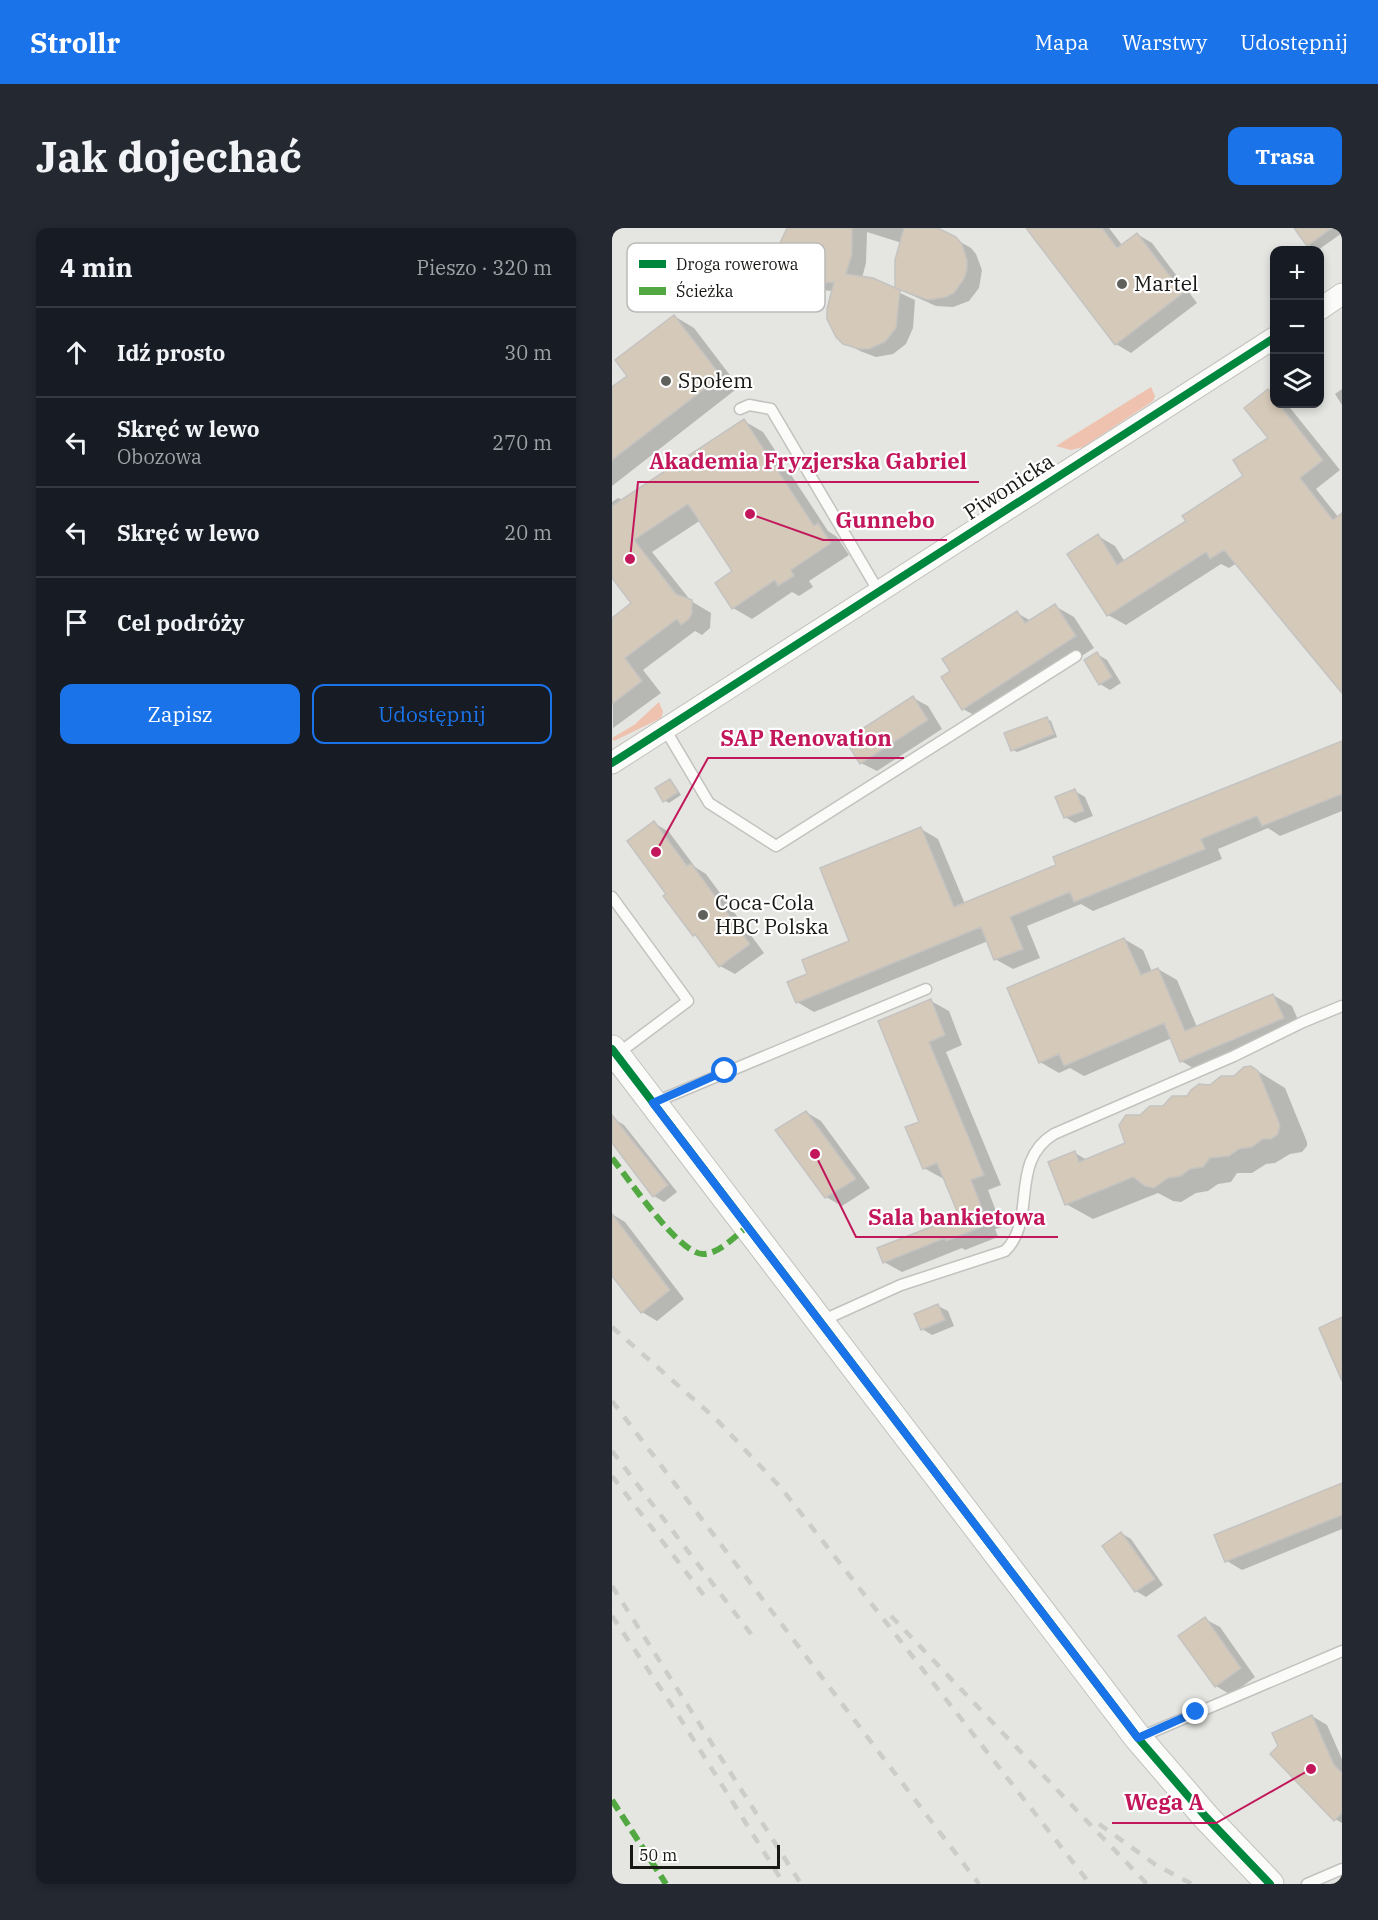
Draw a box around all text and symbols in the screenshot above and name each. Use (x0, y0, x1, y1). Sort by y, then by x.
text: Strollr (30, 24, 120, 61)
text: Mapa (1035, 28, 1089, 56)
text: Warstwy (1122, 28, 1207, 56)
text: Udostępnij (1240, 28, 1348, 56)
button: Trasa (1228, 127, 1342, 185)
text: Jak dojechać (36, 129, 302, 184)
legend (627, 243, 825, 312)
map controls (1270, 246, 1324, 408)
button: + (1270, 246, 1324, 300)
text: 4 min (60, 250, 133, 284)
text: Pieszo · 320 m (416, 254, 552, 281)
text: Droga rowerowa (676, 254, 799, 274)
place label: Martel (1134, 269, 1198, 297)
marker: Martel (1115, 277, 1129, 291)
text: Ścieżka (676, 280, 734, 301)
button: − (1270, 300, 1324, 354)
icon: ahead (60, 336, 93, 369)
text: Idź prosto (117, 338, 225, 367)
text: 30 m (504, 339, 552, 366)
button: layers (1270, 354, 1324, 408)
place label: Społem (678, 366, 753, 394)
marker: Społem (659, 374, 673, 388)
text: Skręć w lewo (117, 414, 260, 443)
icon: left (60, 426, 93, 459)
text: 270 m (492, 429, 552, 456)
callout: Akademia Fryzjerska Gabriel (638, 442, 979, 482)
text: Obozowa (117, 443, 202, 470)
text: Akademia Fryzjerska Gabriel (649, 446, 967, 475)
street label: Piwonicka (958, 447, 1059, 526)
callout: Gunnebo (823, 500, 947, 540)
text: Gunnebo (835, 505, 935, 534)
icon: left (60, 516, 93, 549)
text: Skręć w lewo (117, 518, 260, 547)
text: 20 m (504, 519, 552, 546)
icon: arrive (60, 606, 93, 639)
text: Cel podróży (117, 608, 245, 637)
button: Zapisz (60, 684, 300, 744)
button: Udostępnij (312, 684, 552, 744)
callout: SAP Renovation (708, 718, 904, 758)
text: SAP Renovation (720, 723, 892, 752)
place label: Coca-Cola HBC Polska (715, 888, 829, 940)
marker: Coca-Cola HBC Polska (696, 908, 710, 922)
route start (711, 1057, 737, 1083)
callout: Sala bankietowa (856, 1197, 1058, 1237)
text: Sala bankietowa (868, 1202, 1046, 1231)
route end (1182, 1698, 1208, 1724)
callout: Wega A (1112, 1783, 1216, 1823)
text: Wega A (1124, 1787, 1204, 1816)
scale bar (630, 1842, 780, 1870)
text: 50 m (639, 1845, 677, 1865)

